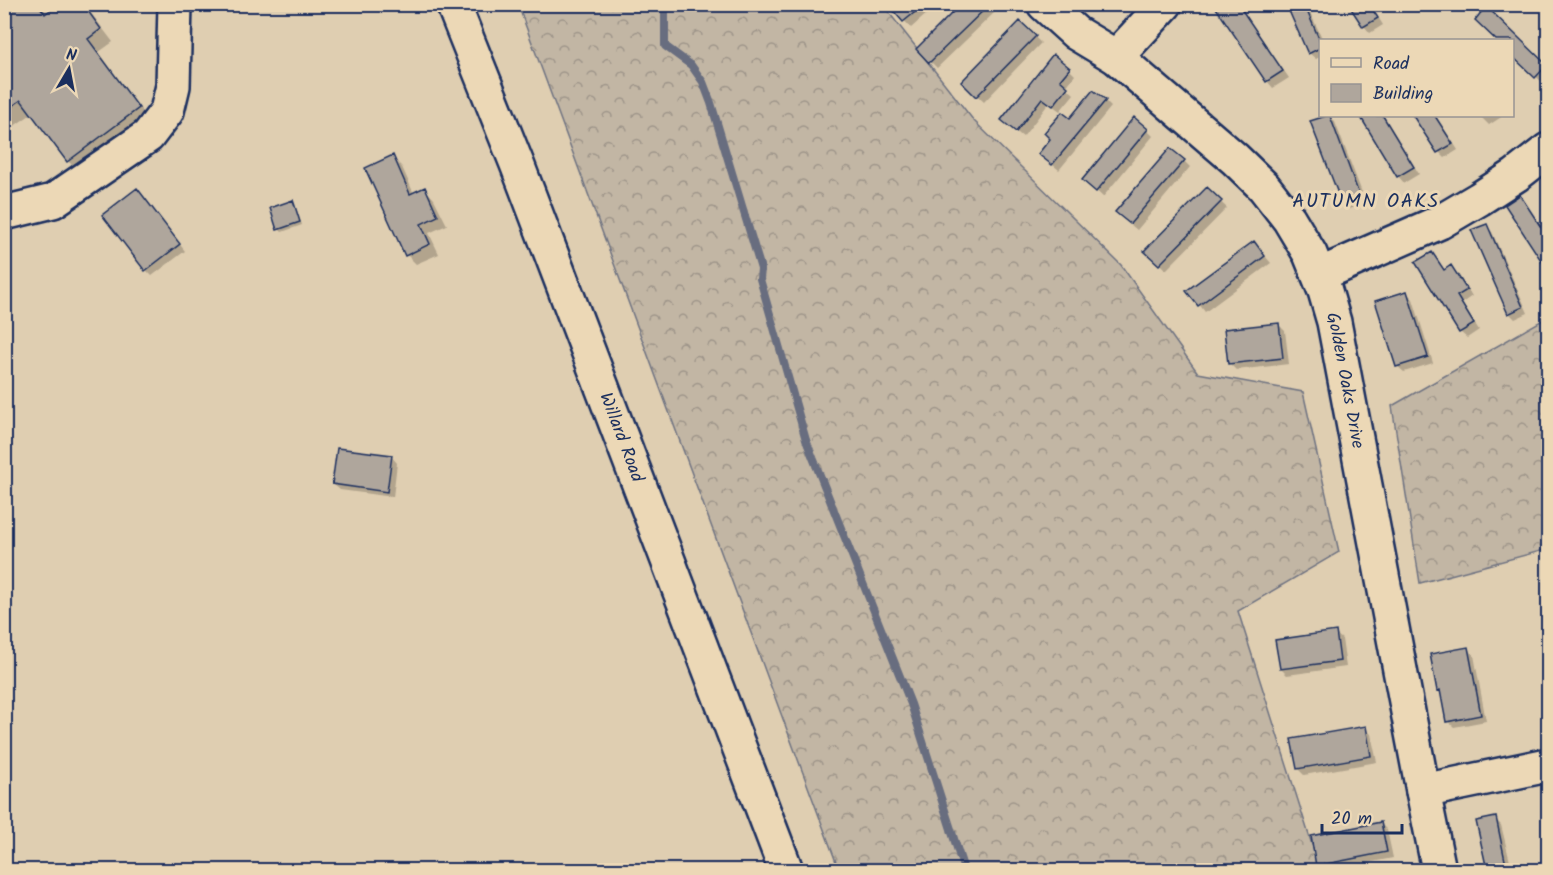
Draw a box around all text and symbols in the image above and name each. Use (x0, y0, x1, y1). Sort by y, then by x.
north arrow (39, 39, 99, 99)
legend (1319, 39, 1514, 117)
text: N (64, 43, 78, 69)
text: Road (1373, 50, 1410, 79)
text: Building (1373, 80, 1433, 109)
district label: AUTUMN OAKS (1292, 186, 1440, 218)
street label: Golden Oaks Drive (1317, 309, 1372, 451)
street label: Willard Road (591, 388, 652, 488)
scale bar (1322, 797, 1402, 835)
text: 20 m (1331, 805, 1372, 834)

